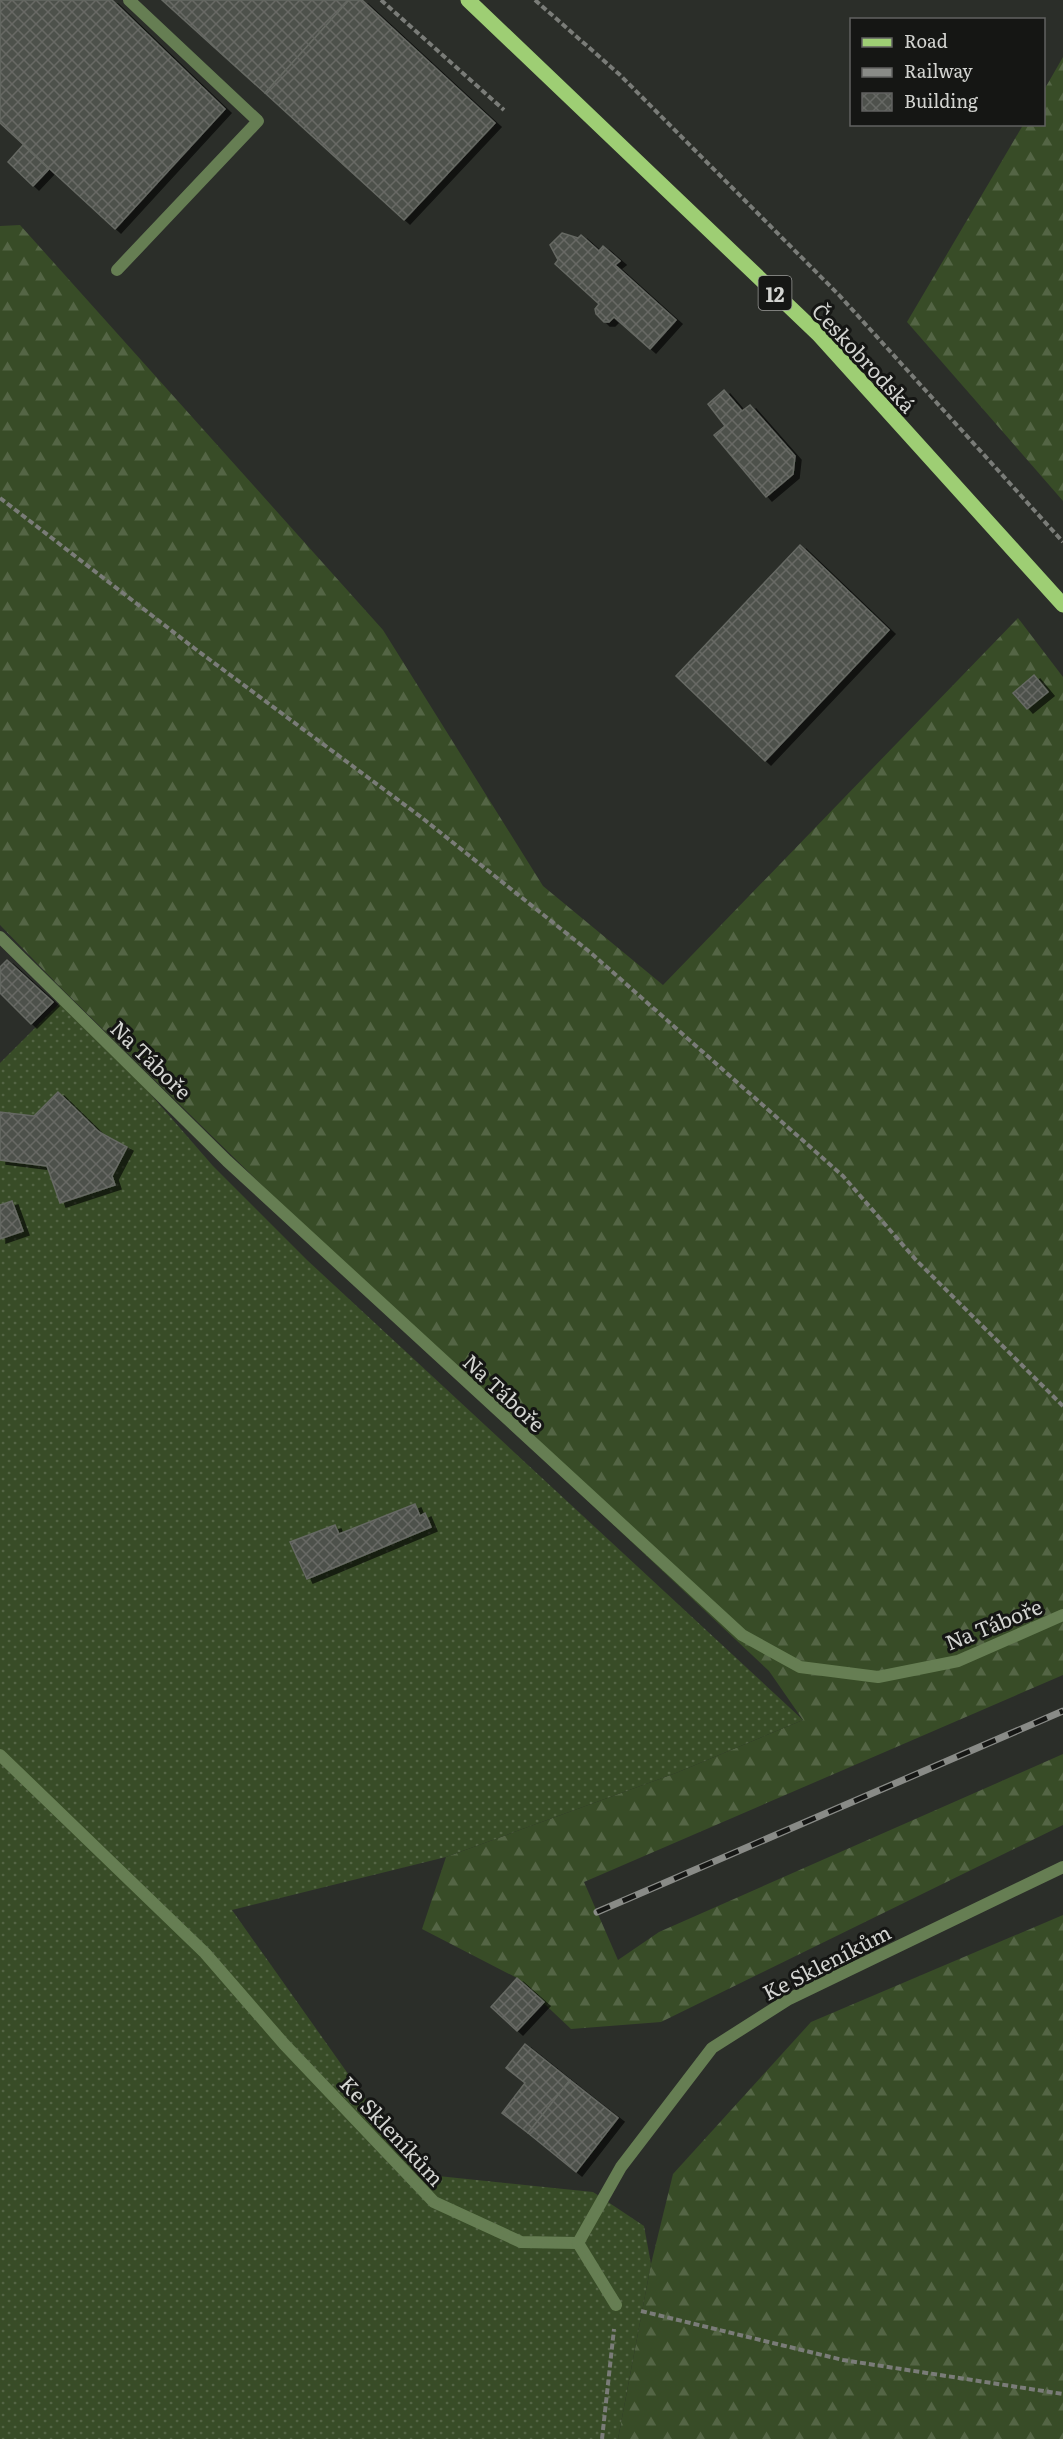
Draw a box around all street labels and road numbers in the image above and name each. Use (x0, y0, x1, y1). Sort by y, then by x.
road number: 12 (758, 276, 792, 310)
street label: Českobrodská (806, 295, 925, 419)
street label: Na Táboře (104, 1012, 200, 1106)
street label: Na Táboře (457, 1346, 553, 1438)
street label: Na Táboře (940, 1589, 1046, 1657)
street label: Ke Skleníkům (756, 1915, 896, 2007)
street label: Ke Skleníkům (334, 2068, 452, 2192)

